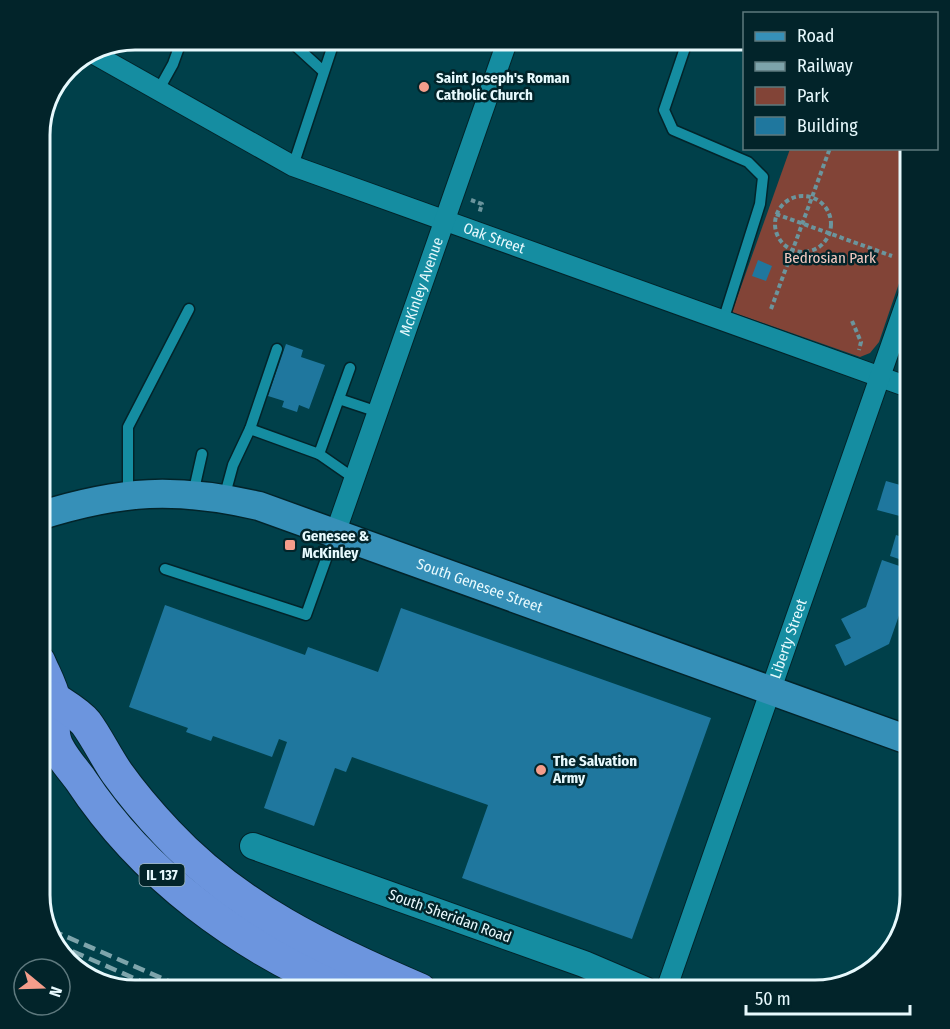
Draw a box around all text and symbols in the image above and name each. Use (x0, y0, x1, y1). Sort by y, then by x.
legend (743, 12, 938, 150)
text: Road (797, 25, 834, 47)
text: Railway (797, 55, 853, 77)
place label: Saint Joseph's Roman Catholic Church (436, 69, 570, 104)
marker: Saint Joseph's Roman Catholic Church (417, 80, 431, 94)
text: Park (797, 85, 830, 107)
text: Building (797, 115, 858, 137)
street label: Oak Street (461, 219, 527, 258)
street label: McKinley Avenue (396, 235, 447, 338)
park label: Bedrosian Park (784, 249, 876, 267)
place label: Genesee & McKinley (302, 527, 370, 562)
marker: Genesee & McKinley (283, 538, 297, 552)
street label: South Genesee Street (414, 555, 545, 617)
street label: Liberty Street (766, 596, 811, 681)
place label: The Salvation Army (552, 752, 637, 787)
marker: The Salvation Army (534, 763, 548, 777)
road number: IL 137 (140, 864, 184, 886)
street label: South Sheridan Road (386, 885, 514, 947)
north arrow (12, 957, 72, 1017)
scale bar (746, 978, 910, 1016)
text: N (45, 984, 66, 999)
text: 50 m (755, 988, 791, 1010)

